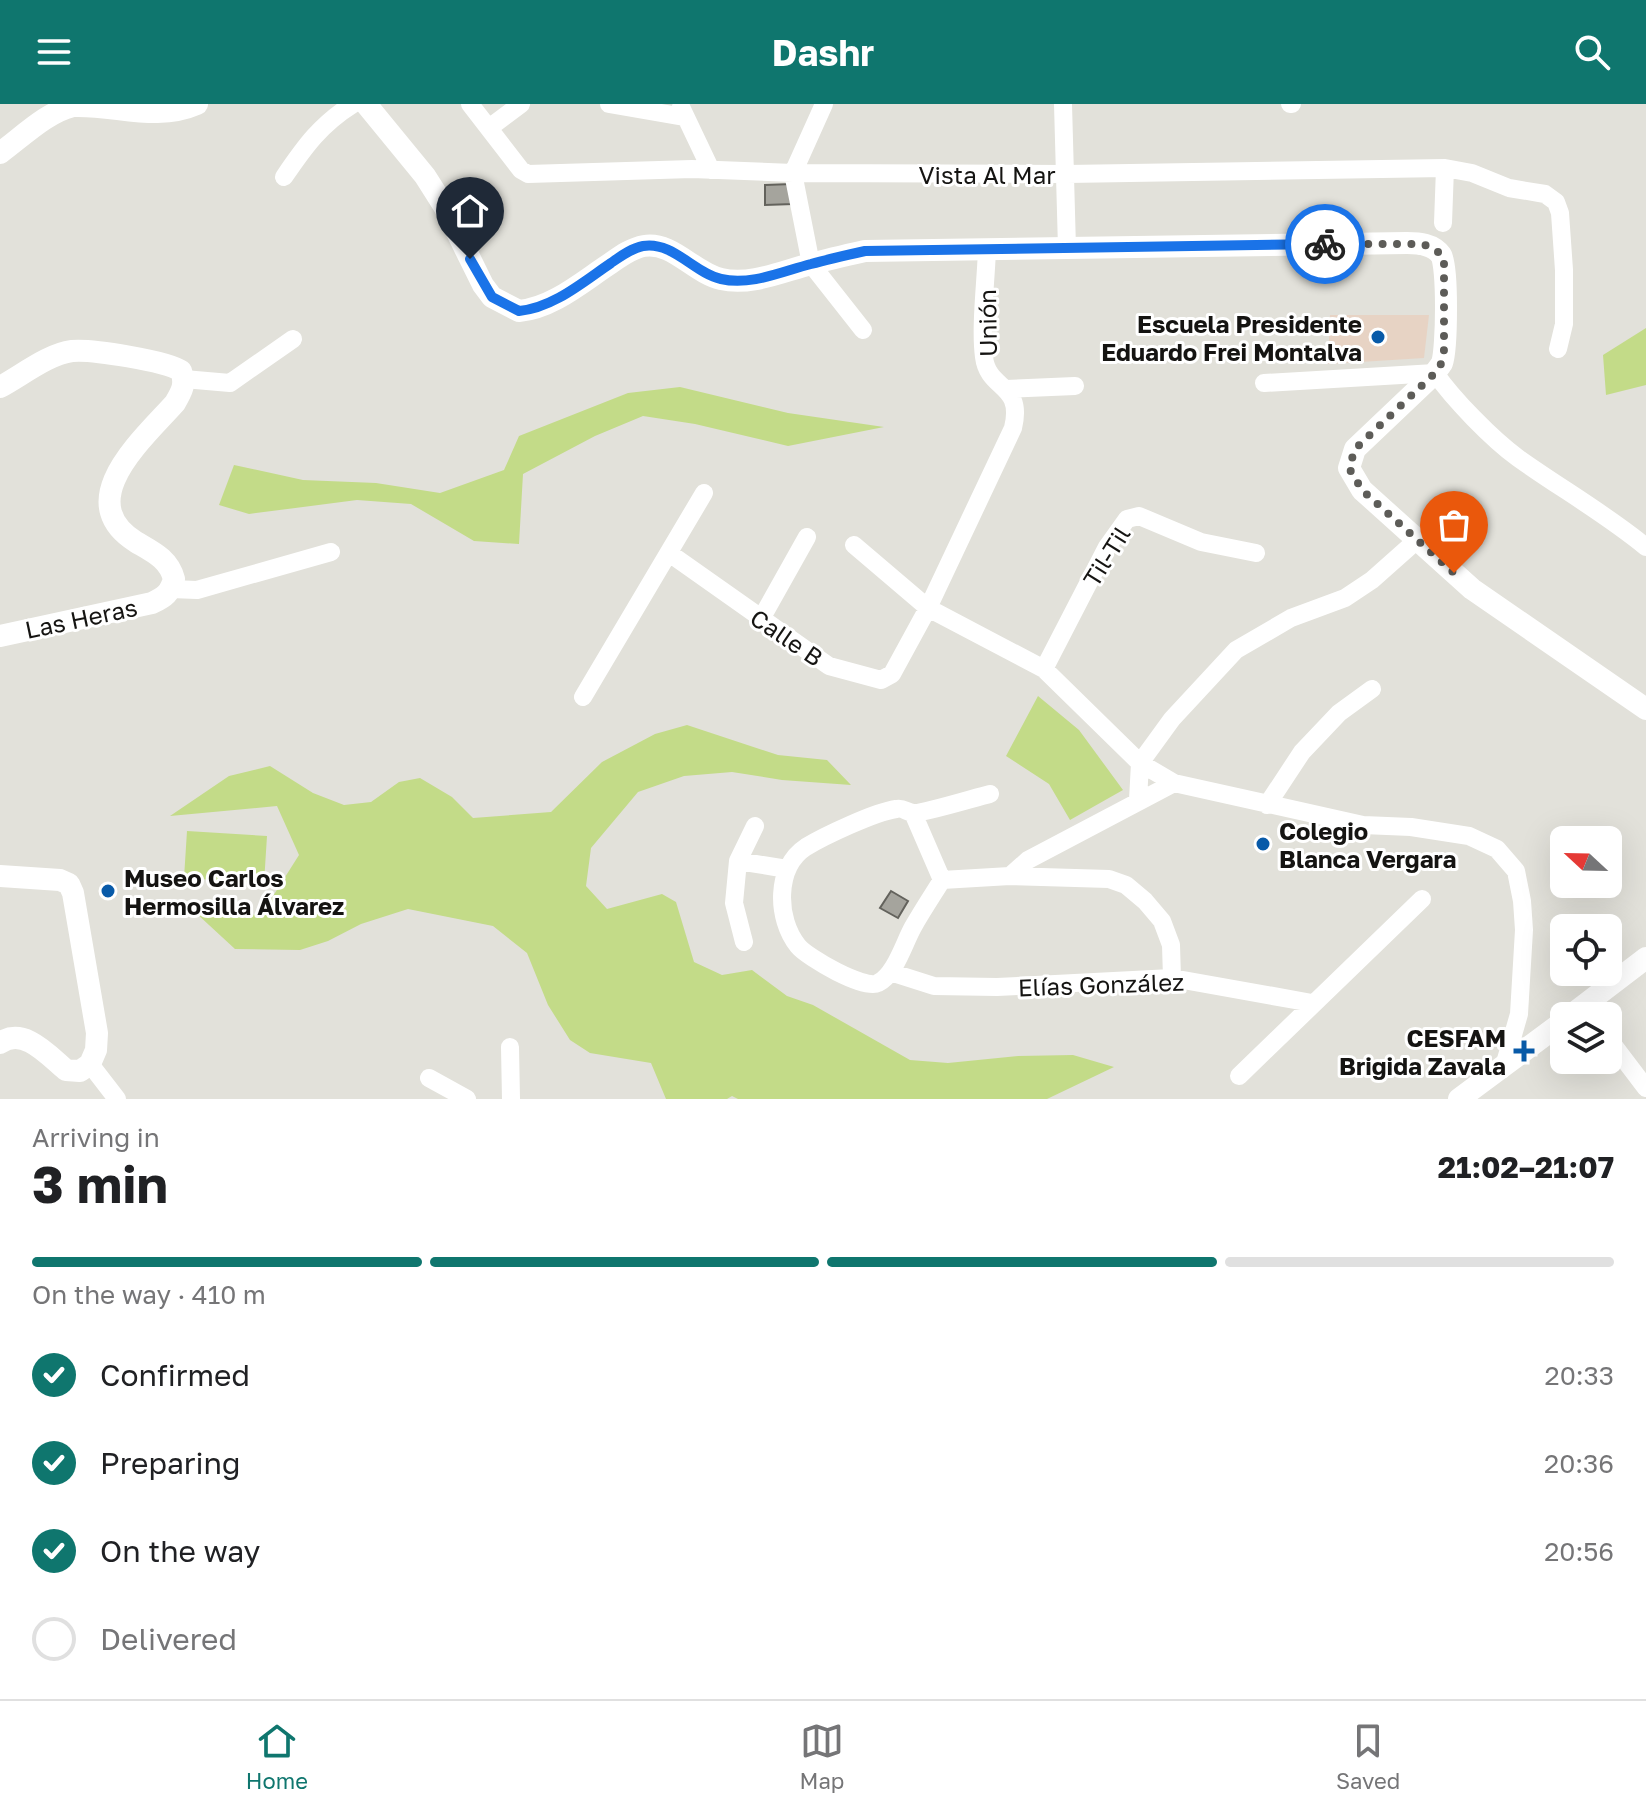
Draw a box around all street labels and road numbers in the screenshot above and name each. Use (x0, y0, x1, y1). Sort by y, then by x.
street label: Vista Al Mar (918, 160, 1056, 189)
street label: Unión (972, 289, 1002, 357)
street label: Til-Til (1076, 521, 1136, 591)
street label: Las Heras (22, 592, 140, 644)
street label: Calle B (745, 602, 829, 672)
street label: Elías González (1017, 967, 1185, 1001)

